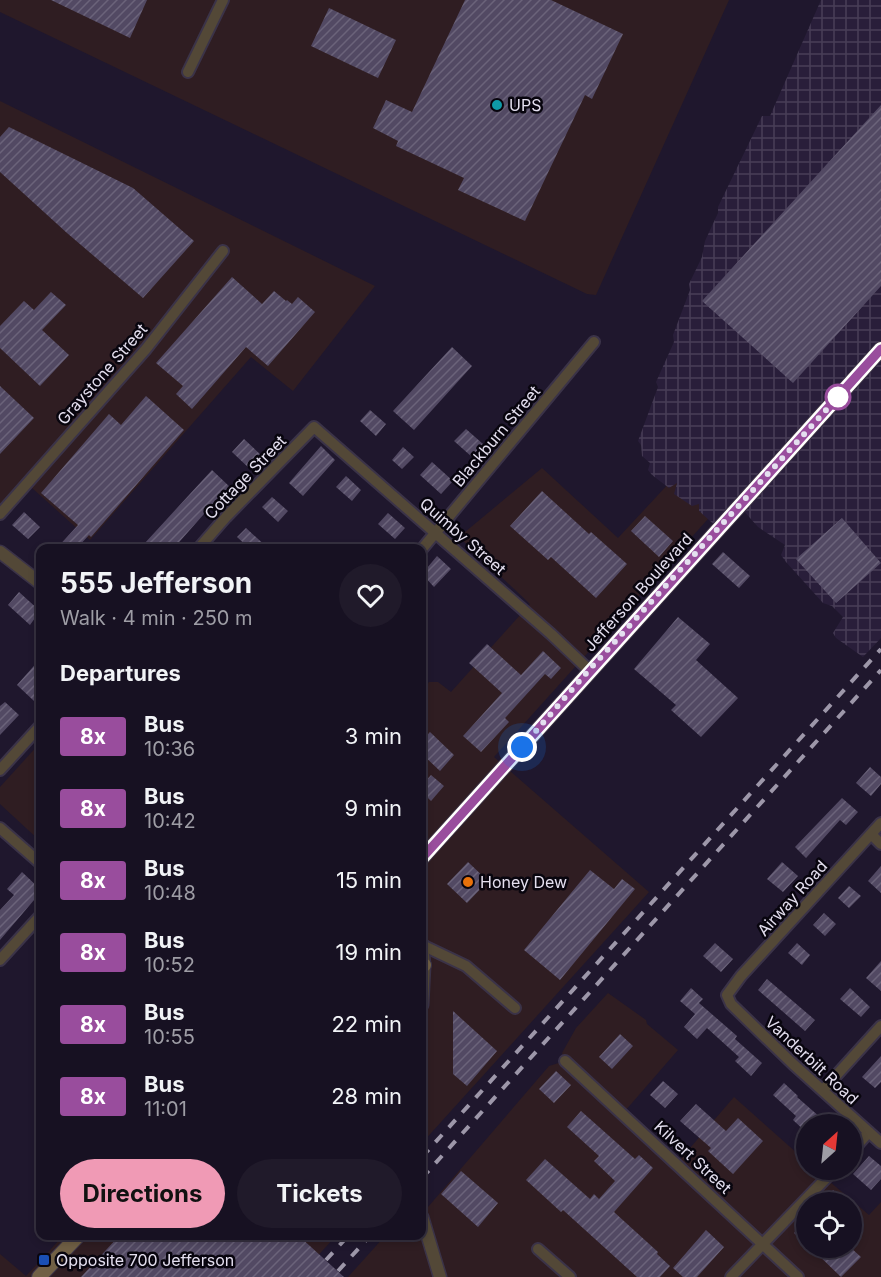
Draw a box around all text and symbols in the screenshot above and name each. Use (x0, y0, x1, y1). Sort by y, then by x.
place label: UPS (509, 95, 541, 115)
marker: UPS (490, 98, 504, 112)
street label: Graystone Street (53, 319, 151, 429)
street label: Blackburn Street (448, 381, 544, 491)
unlabelled marker (825, 384, 851, 410)
street label: Cottage Street (200, 431, 290, 523)
street label: Quimby Street (416, 493, 510, 579)
street label: Jefferson Boulevard (580, 529, 696, 655)
button: heart (339, 564, 402, 627)
text: 555 Jefferson (60, 566, 252, 600)
text: Walk · 4 min · 250 m (60, 606, 253, 630)
text: Departures (60, 660, 181, 686)
text: Bus (144, 711, 185, 737)
text: 3 min (345, 723, 402, 749)
text: 8x (80, 724, 106, 749)
your location (507, 732, 537, 762)
text: 10:36 (144, 737, 195, 761)
text: Bus (144, 783, 185, 809)
text: 9 min (345, 795, 402, 821)
text: 8x (80, 796, 106, 821)
text: 10:42 (144, 809, 196, 833)
text: Bus (144, 855, 185, 881)
street label: Airway Road (753, 856, 831, 940)
text: 15 min (336, 867, 402, 893)
text: 8x (80, 868, 106, 893)
place label: Honey Dew (480, 872, 567, 892)
marker: Honey Dew (461, 875, 475, 889)
text: 10:48 (144, 881, 196, 905)
text: Bus (144, 927, 185, 953)
text: 19 min (336, 939, 402, 965)
text: 8x (80, 940, 106, 965)
text: 10:52 (144, 953, 195, 977)
text: Bus (144, 999, 185, 1025)
text: 22 min (331, 1011, 402, 1037)
text: 8x (80, 1012, 106, 1037)
street label: Vanderbilt Road (761, 1012, 863, 1108)
text: 10:55 (144, 1025, 195, 1049)
text: Bus (144, 1071, 185, 1097)
text: 28 min (331, 1083, 402, 1109)
text: 8x (80, 1084, 106, 1109)
text: 11:01 (144, 1097, 187, 1121)
north arrow (796, 1114, 862, 1180)
map controls (796, 1114, 862, 1258)
street label: Kilvert Street (650, 1116, 736, 1198)
button: Directions (60, 1159, 225, 1228)
button: Tickets (237, 1159, 402, 1228)
button: locate (796, 1192, 862, 1258)
place label: Opposite 700 Jefferson (56, 1250, 234, 1270)
marker: Opposite 700 Jefferson (37, 1253, 51, 1267)

